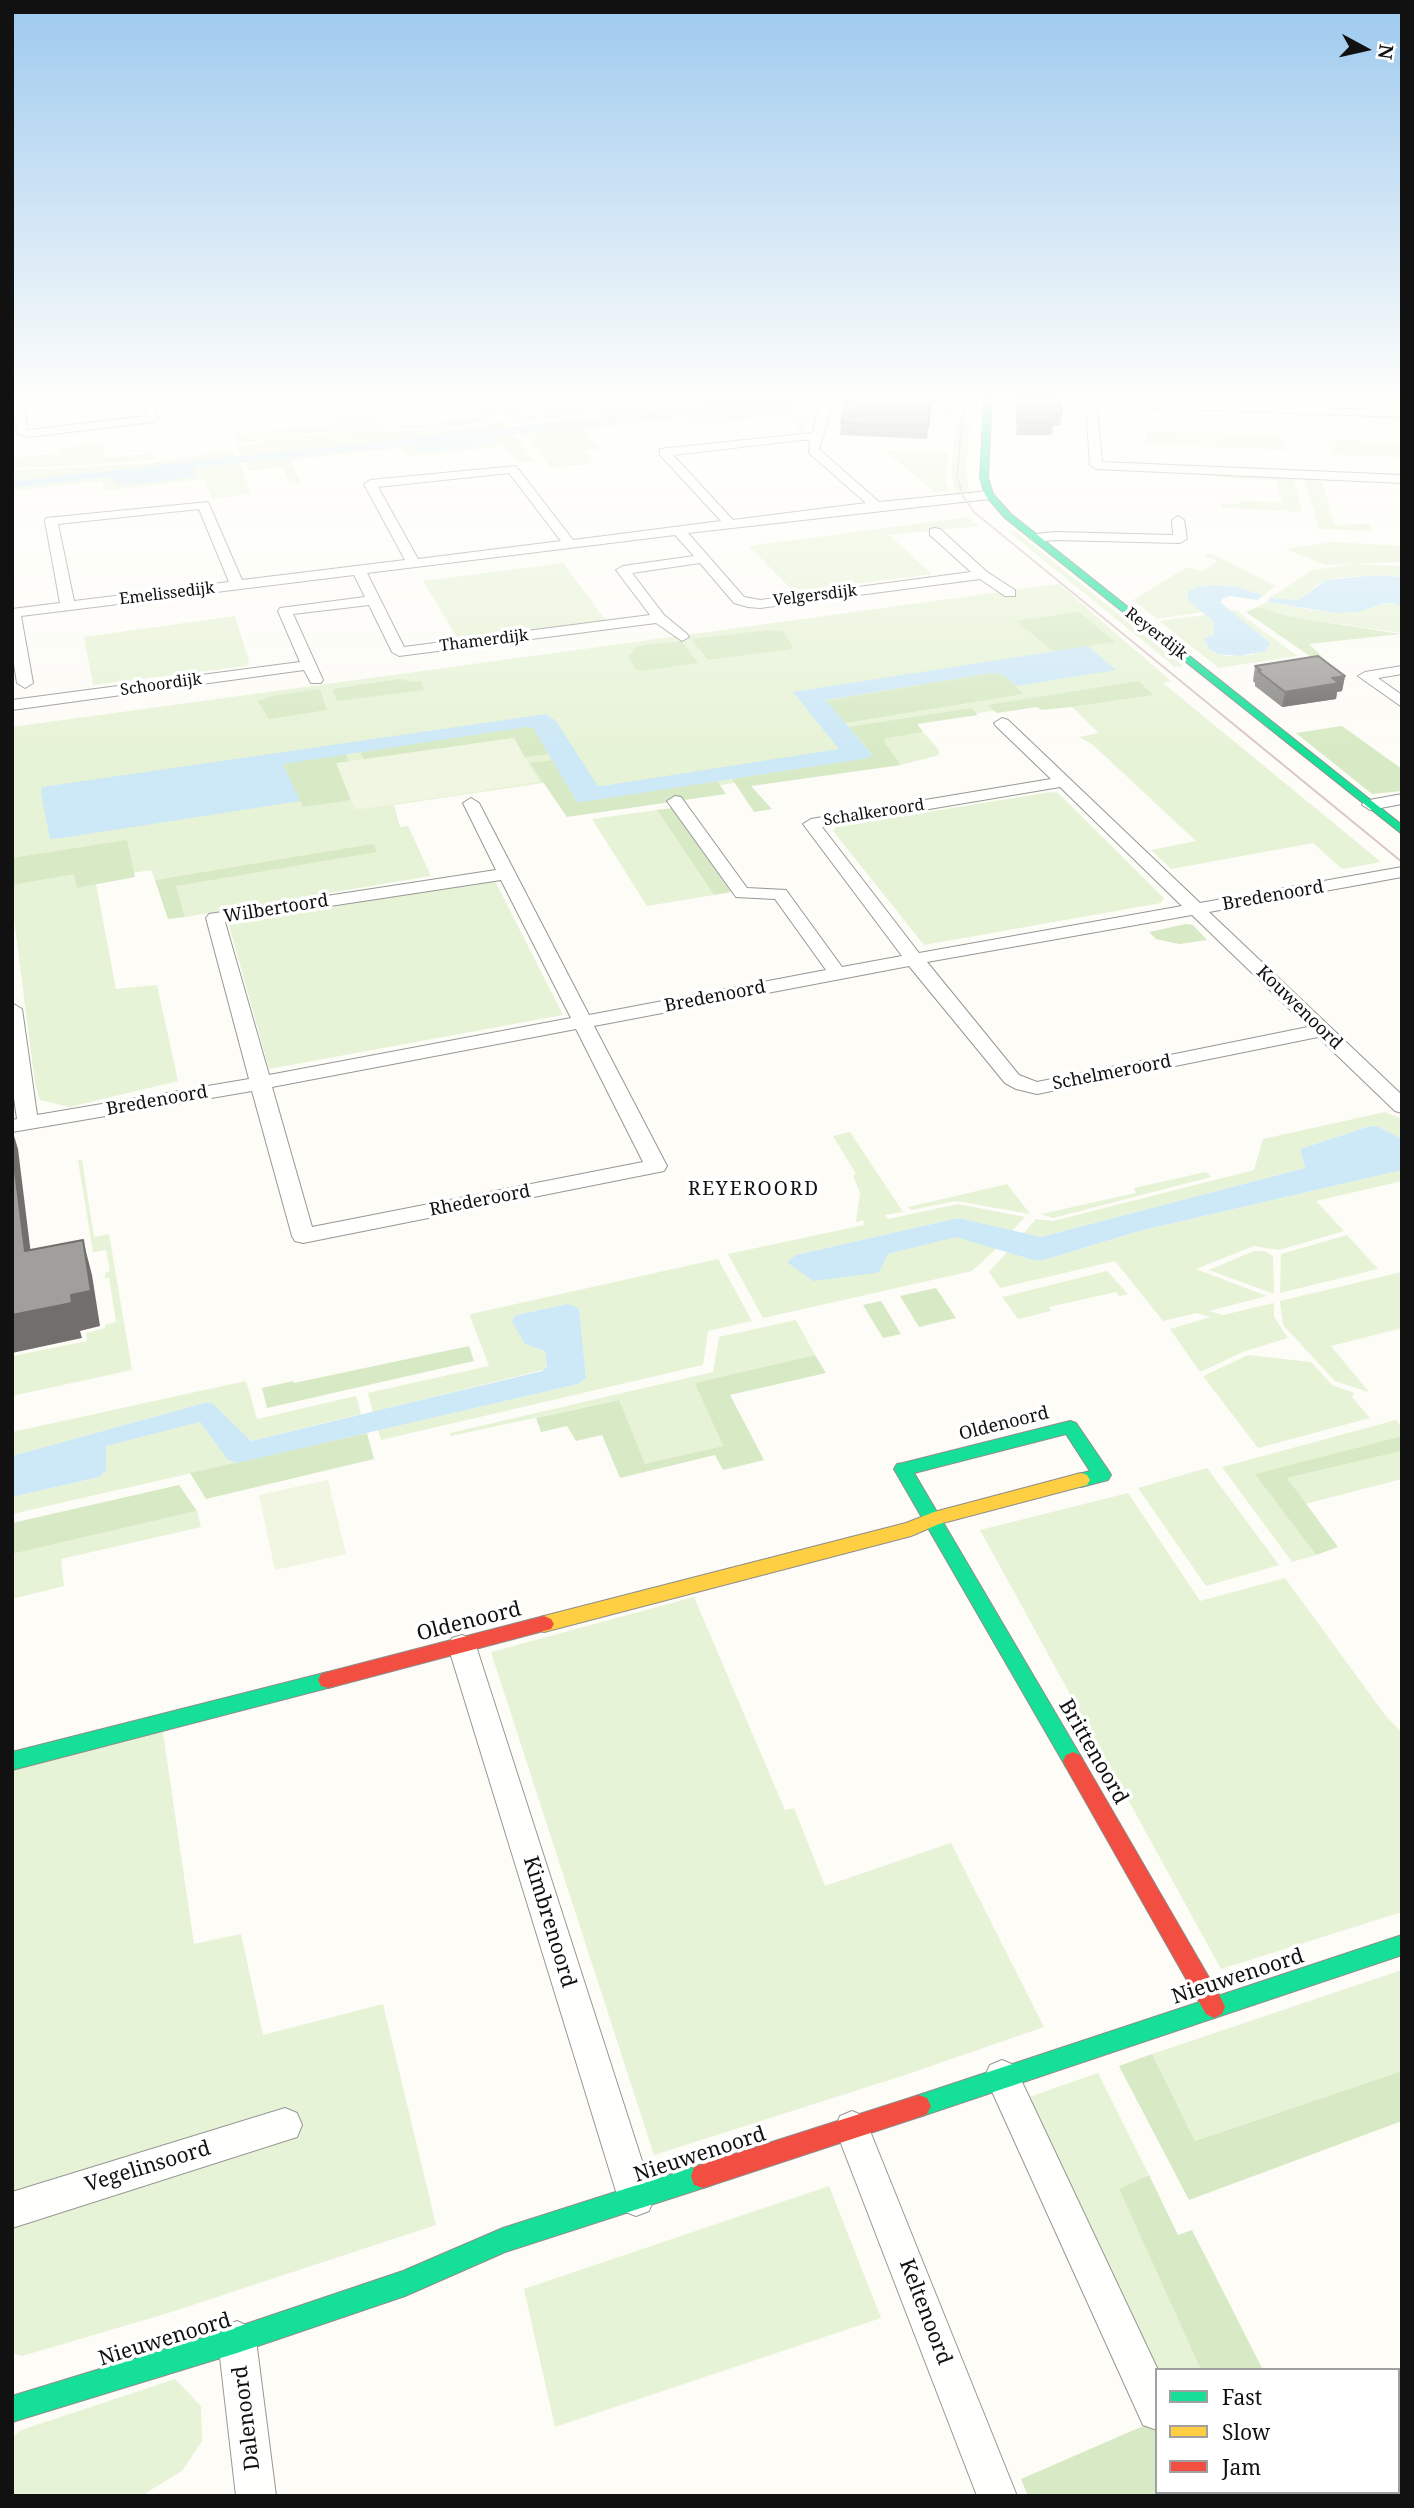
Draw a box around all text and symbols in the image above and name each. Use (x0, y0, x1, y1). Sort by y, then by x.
north arrow (1330, 14, 1400, 84)
text: N (1372, 43, 1400, 61)
street label: Emelissedijk (118, 579, 216, 609)
street label: Velgersdijk (772, 581, 858, 611)
street label: Reyerdijk (1121, 604, 1191, 664)
street label: Thamerdijk (439, 626, 529, 656)
street label: Schoordijk (119, 670, 203, 700)
street label: Schalkeroord (822, 796, 926, 830)
street label: Bredenoord (1221, 876, 1325, 916)
street label: Wilbertoord (222, 890, 330, 928)
street label: Kouwenoord (1252, 962, 1346, 1054)
street label: Bredenoord (663, 977, 767, 1017)
street label: Schelmeroord (1051, 1051, 1173, 1095)
street label: Bredenoord (105, 1081, 209, 1121)
district label: REYEROORD (689, 1179, 819, 1201)
street label: Rhederoord (428, 1181, 532, 1221)
street label: Oldenoord (957, 1402, 1051, 1446)
street label: Oldenoord (414, 1597, 524, 1647)
street label: Brittenoord (1053, 1695, 1133, 1809)
street label: Kimbrenoord (517, 1853, 581, 1991)
street label: Nieuwenoord (1169, 1944, 1307, 2010)
street label: Nieuwenoord (631, 2122, 769, 2188)
street label: Vegelinsoord (82, 2136, 214, 2198)
street label: Keltenoord (893, 2256, 957, 2368)
street label: Nieuwenoord (96, 2308, 234, 2372)
street label: Dalenoord (228, 2364, 266, 2472)
legend (1155, 2368, 1400, 2494)
text: Fast (1222, 2383, 1262, 2411)
text: Slow (1222, 2418, 1270, 2446)
text: Jam (1222, 2453, 1261, 2481)

